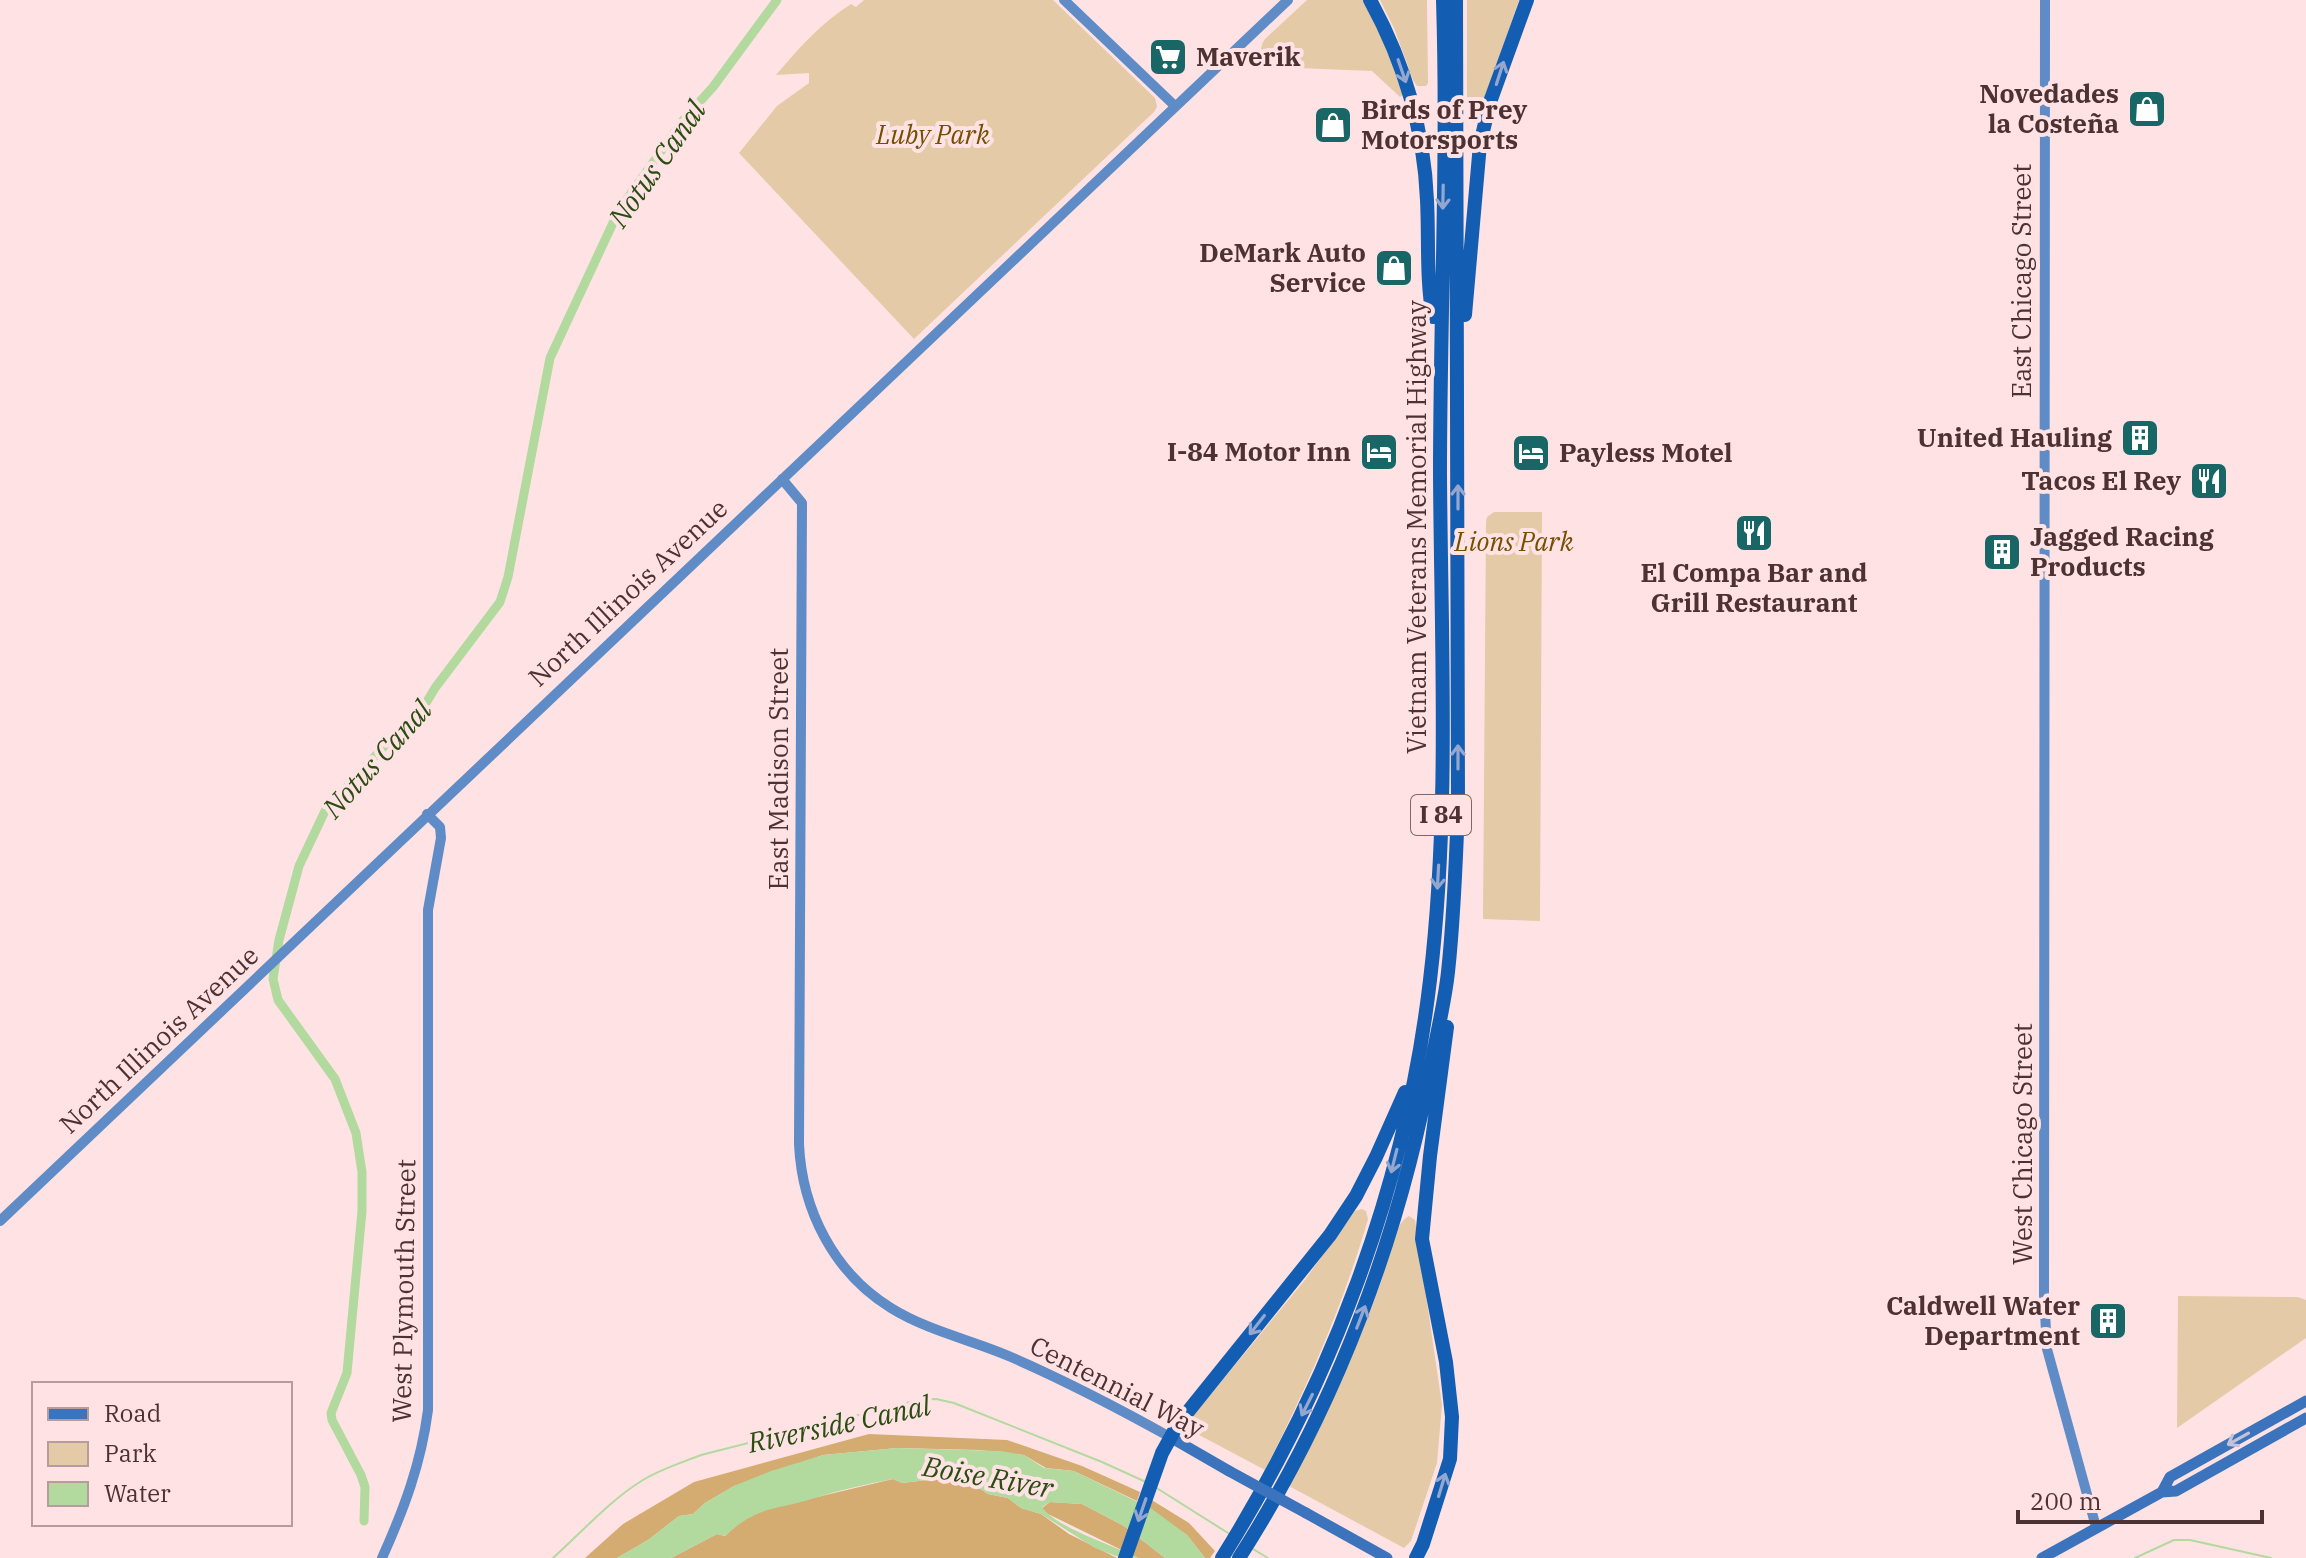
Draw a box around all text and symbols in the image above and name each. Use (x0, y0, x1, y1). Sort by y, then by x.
supermarket icon: Maverik (1147, 36, 1189, 78)
place label: Maverik (1196, 39, 1301, 73)
one-way arrow (1396, 58, 1411, 83)
one-way arrow (1493, 61, 1508, 86)
place label: Novedades la Costeña (1979, 76, 2119, 140)
shop icon: Novedades la Costeña (2126, 88, 2168, 130)
water label: Notus Canal (599, 92, 714, 235)
place label: Birds of Prey Motorsports (1361, 92, 1527, 156)
shop icon: Birds of Prey Motorsports (1312, 104, 1354, 146)
park label: Luby Park (875, 117, 990, 151)
street label: East Chicago Street (2004, 164, 2038, 399)
one-way arrow (1435, 183, 1450, 210)
place label: DeMark Auto Service (1199, 235, 1366, 299)
shop icon: DeMark Auto Service (1373, 247, 1415, 289)
street label: Vietnam Veterans Memorial Highway (1399, 300, 1433, 754)
building icon: United Hauling (2119, 417, 2161, 459)
place label: United Hauling (1917, 420, 2112, 454)
hotel icon: I-84 Motor Inn (1358, 431, 1400, 473)
hotel icon: Payless Motel (1510, 432, 1552, 474)
place label: I-84 Motor Inn (1167, 434, 1351, 468)
place label: Payless Motel (1559, 435, 1733, 469)
restaurant icon: Tacos El Rey (2188, 460, 2230, 502)
place label: Tacos El Rey (2021, 463, 2181, 497)
one-way arrow (1450, 484, 1465, 511)
street label: North Illinois Avenue (521, 491, 734, 693)
restaurant icon: El Compa Bar and Grill Restaurant (1733, 512, 1775, 554)
place label: Jagged Racing Products (2030, 519, 2214, 583)
park label: Lions Park (1453, 524, 1574, 558)
building icon: Jagged Racing Products (1981, 531, 2023, 573)
place label: El Compa Bar and Grill Restaurant (1640, 555, 1868, 619)
street label: East Madison Street (761, 648, 795, 890)
water label: Notus Canal (313, 691, 440, 826)
one-way arrow (1450, 744, 1466, 771)
road number: I 84 (1411, 795, 1471, 835)
one-way arrow (1431, 863, 1446, 890)
street label: North Illinois Avenue (52, 938, 265, 1140)
street label: West Chicago Street (2005, 1023, 2039, 1265)
one-way arrow (1386, 1147, 1401, 1173)
street label: West Plymouth Street (384, 1159, 422, 1423)
place label: Caldwell Water Department (1886, 1288, 2080, 1352)
building icon: Caldwell Water Department (2087, 1300, 2129, 1342)
one-way arrow (1354, 1305, 1369, 1330)
one-way arrow (1248, 1314, 1266, 1335)
street label: Centennial Way (1025, 1328, 1210, 1445)
legend (32, 1382, 292, 1526)
water label: Riverside Canal (743, 1386, 935, 1461)
one-way arrow (1299, 1393, 1315, 1417)
text: Road (104, 1397, 161, 1429)
one-way arrow (2227, 1431, 2250, 1447)
text: Park (104, 1437, 156, 1469)
water label: Boise River (919, 1447, 1057, 1506)
one-way arrow (1435, 1472, 1450, 1498)
scale bar (2018, 1474, 2262, 1524)
text: Water (104, 1477, 171, 1509)
text: 200 m (2030, 1485, 2102, 1517)
one-way arrow (1134, 1497, 1148, 1522)

